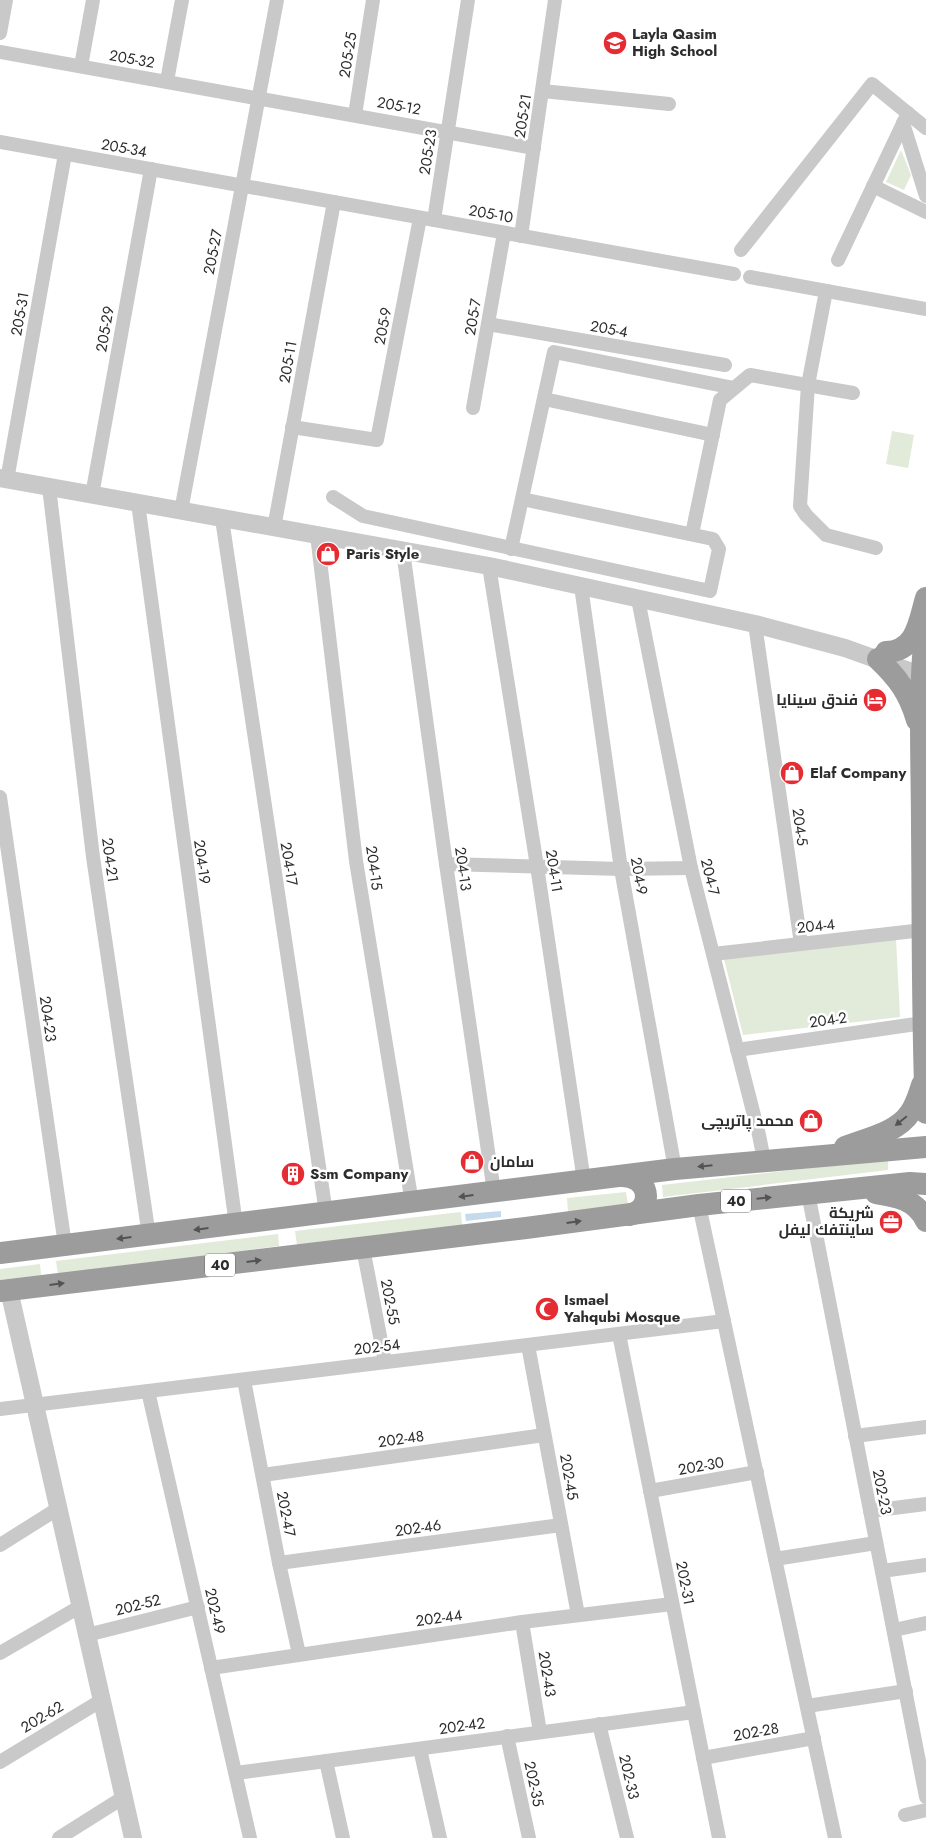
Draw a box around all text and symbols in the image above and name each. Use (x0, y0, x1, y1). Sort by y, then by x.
place label: Layla Qasim High School (632, 23, 717, 62)
street label: 205-25 (334, 30, 362, 80)
school or university icon: Layla Qasim High School (602, 30, 628, 56)
street label: 205-32 (108, 44, 156, 74)
street label: 205-12 (375, 91, 423, 121)
street label: 205-21 (509, 92, 537, 140)
street label: 205-23 (414, 128, 442, 176)
street label: 205-34 (99, 133, 149, 163)
street label: 205-10 (467, 199, 515, 229)
street label: 205-27 (198, 227, 228, 276)
street label: 205-31 (5, 290, 35, 338)
street label: 205-7 (459, 297, 487, 337)
street label: 205-29 (90, 304, 120, 354)
street label: 205-9 (369, 305, 397, 347)
street label: 205-4 (588, 315, 630, 343)
street label: 205-11 (273, 339, 303, 385)
shop icon: Paris Style (315, 541, 341, 567)
place label: Paris Style (346, 543, 420, 565)
hotel icon: فندق سينايا (862, 687, 888, 713)
place label: فندق سينايا (776, 689, 858, 711)
shop icon: Elaf Company (779, 760, 805, 786)
place label: Elaf Company (810, 762, 906, 784)
street label: 204-5 (786, 807, 814, 847)
street label: 204-21 (96, 836, 124, 884)
street label: 204-19 (188, 838, 216, 886)
street label: 204-17 (275, 841, 303, 888)
street label: 204-15 (360, 844, 388, 892)
street label: 204-13 (449, 845, 477, 893)
street label: 204-11 (540, 848, 568, 894)
street label: 204-9 (625, 855, 653, 897)
street label: 204-7 (695, 856, 725, 898)
street label: 204-4 (796, 913, 836, 939)
street label: 204-23 (34, 995, 62, 1043)
street label: 204-2 (808, 1006, 848, 1034)
shop icon: محمد پاتریچی (798, 1108, 824, 1134)
place label: محمد پاتریچی (701, 1110, 794, 1132)
one-way arrow (895, 1116, 908, 1126)
shop icon: سامان (459, 1149, 485, 1175)
place label: سامان (490, 1151, 534, 1173)
building icon: Ssm Company (280, 1161, 306, 1187)
one-way arrow (696, 1162, 712, 1170)
place label: Ssm Company (310, 1163, 409, 1185)
road number: 40 (721, 1190, 751, 1212)
one-way arrow (458, 1192, 474, 1200)
one-way arrow (756, 1194, 772, 1202)
place label: شريكة ساينتفك ليفل (779, 1202, 874, 1241)
office icon: شريكة ساينتفك ليفل (878, 1209, 904, 1235)
one-way arrow (566, 1218, 582, 1226)
one-way arrow (192, 1225, 208, 1233)
one-way arrow (116, 1234, 132, 1242)
road number: 40 (205, 1254, 235, 1276)
one-way arrow (246, 1257, 262, 1265)
street label: 202-55 (375, 1277, 405, 1327)
one-way arrow (50, 1280, 66, 1288)
place label: Ismael Yahqubi Mosque (563, 1289, 681, 1328)
mosque icon: Ismael Yahqubi Mosque (534, 1296, 560, 1322)
street label: 202-54 (353, 1333, 402, 1361)
street label: 202-48 (377, 1425, 425, 1453)
street label: 202-30 (676, 1451, 726, 1481)
street label: 202-45 (554, 1452, 584, 1502)
street label: 202-23 (867, 1467, 897, 1517)
street label: 202-47 (271, 1489, 301, 1539)
street label: 202-46 (393, 1514, 443, 1542)
street label: 202-31 (670, 1559, 700, 1607)
street label: 202-49 (199, 1586, 231, 1636)
street label: 202-52 (113, 1589, 163, 1621)
street label: 202-44 (414, 1604, 464, 1632)
street label: 202-43 (533, 1649, 561, 1699)
street label: 202-62 (16, 1696, 68, 1738)
street label: 202-42 (437, 1712, 487, 1740)
street label: 202-28 (731, 1717, 781, 1747)
street label: 202-33 (613, 1752, 645, 1802)
street label: 202-35 (518, 1759, 550, 1809)

